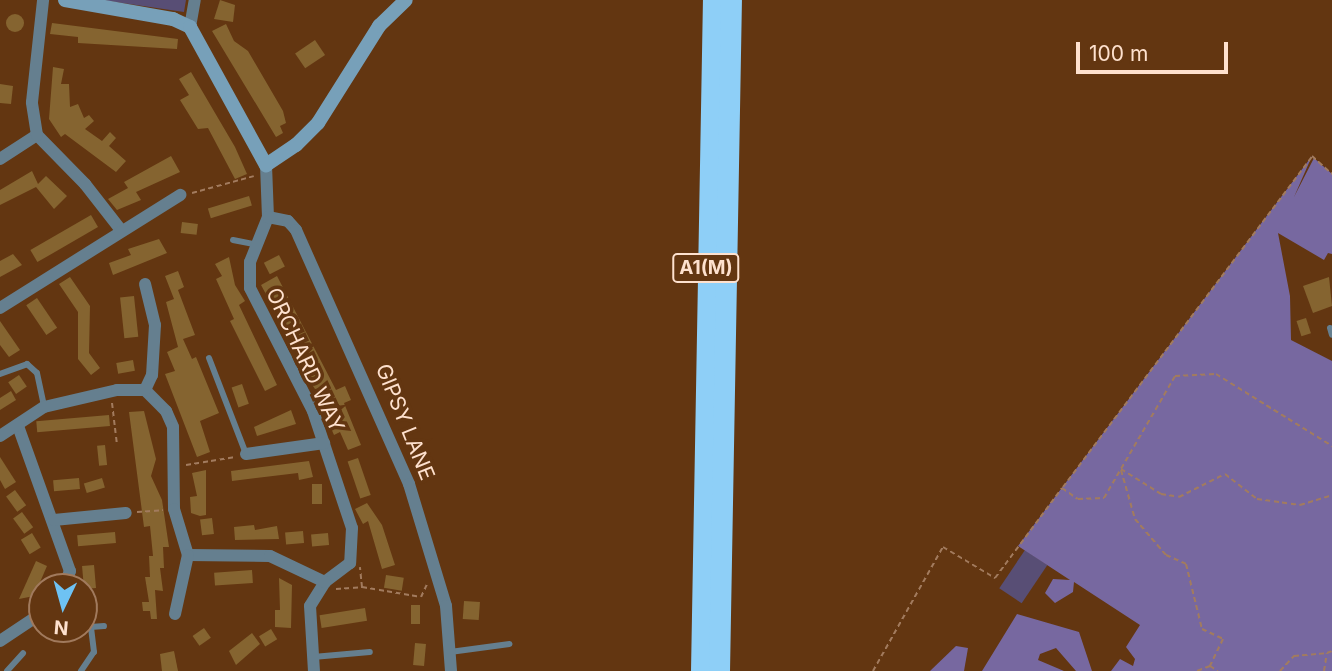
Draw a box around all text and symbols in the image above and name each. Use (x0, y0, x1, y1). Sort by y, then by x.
scale bar (1080, 28, 1232, 72)
text: 100 m (1089, 41, 1148, 66)
road number: A1(M) (671, 252, 741, 284)
street label: ORCHARD WAY (261, 284, 349, 436)
street label: GIPSY LANE (370, 360, 440, 484)
north arrow (28, 573, 98, 643)
text: N (53, 615, 70, 640)

